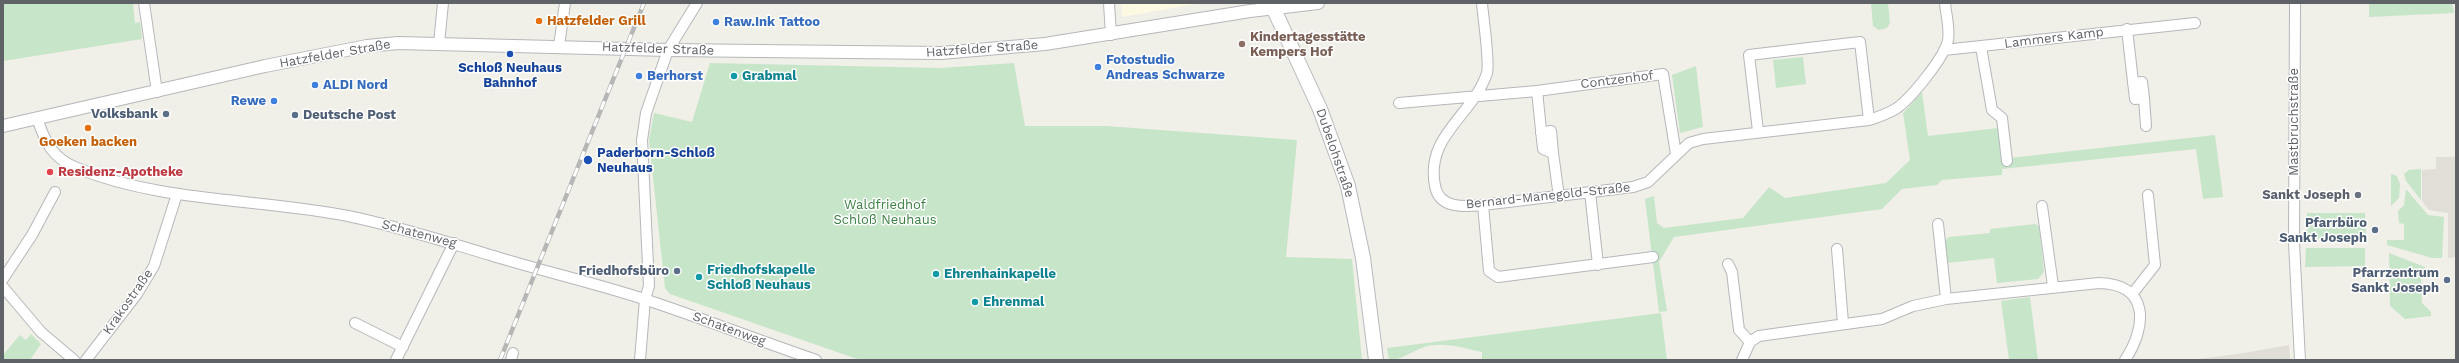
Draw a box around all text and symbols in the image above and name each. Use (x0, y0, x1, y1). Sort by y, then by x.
place label: Hatzfelder Grill (547, 13, 646, 29)
place label: Raw.Ink Tattoo (724, 14, 820, 30)
marker: Hatzfelder Grill (534, 16, 544, 26)
marker: Raw.Ink Tattoo (711, 17, 721, 27)
street label: Lammers Kamp (2003, 24, 2105, 52)
place label: Kindertagesstätte Kempers Hof (1250, 29, 1365, 60)
street label: Hatzfelder Straße (278, 37, 392, 71)
street label: Hatzfelder Straße (925, 37, 1039, 61)
street label: Hatzfelder Straße (601, 39, 715, 59)
marker: Kindertagesstätte Kempers Hof (1237, 39, 1247, 49)
marker: Schloß Neuhaus Bahnhof (505, 49, 515, 59)
place label: Fotostudio Andreas Schwarze (1106, 52, 1225, 83)
place label: Schloß Neuhaus Bahnhof (458, 60, 562, 91)
marker: Fotostudio Andreas Schwarze (1093, 62, 1103, 72)
place label: Berhorst (647, 68, 703, 84)
place label: Grabmal (742, 68, 797, 84)
street label: Contzenhof (1580, 68, 1654, 92)
street label: Mastbruchstraße (2286, 68, 2302, 176)
marker: Berhorst (634, 71, 644, 81)
marker: Grabmal (729, 71, 739, 81)
place label: ALDI Nord (323, 77, 388, 93)
marker: ALDI Nord (310, 80, 320, 90)
place label: Rewe (231, 93, 266, 109)
marker: Rewe (269, 96, 279, 106)
place label: Volksbank (91, 106, 158, 122)
street label: Dubelohstraße (1312, 106, 1358, 200)
place label: Deutsche Post (303, 107, 396, 123)
marker: Volksbank (161, 109, 171, 119)
marker: Deutsche Post (290, 110, 300, 120)
marker: Goeken backen (83, 123, 93, 133)
place label: Goeken backen (39, 134, 137, 150)
place label: Paderborn-Schloß Neuhaus (597, 145, 715, 176)
marker: Paderborn-Schloß Neuhaus (582, 154, 594, 166)
place label: Residenz-Apotheke (58, 164, 183, 180)
marker: Residenz-Apotheke (45, 167, 55, 177)
street label: Bernard-Manegold-Straße (1465, 180, 1631, 212)
place label: Sankt Joseph (2262, 187, 2350, 203)
marker: Sankt Joseph (2353, 190, 2363, 200)
park label: Waldfriedhof Schloß Neuhaus (833, 197, 937, 228)
place label: Pfarrbüro Sankt Joseph (2279, 215, 2367, 246)
street label: Schatenweg (380, 217, 458, 251)
marker: Pfarrbüro Sankt Joseph (2370, 225, 2380, 235)
place label: Friedhofskapelle Schloß Neuhaus (707, 262, 815, 293)
place label: Friedhofsbüro (579, 263, 669, 279)
place label: Pfarrzentrum Sankt Joseph (2351, 265, 2439, 296)
street label: Krakostraße (100, 266, 156, 338)
marker: Friedhofsbüro (672, 266, 682, 276)
place label: Ehrenhainkapelle (944, 266, 1056, 282)
marker: Ehrenhainkapelle (931, 269, 941, 279)
marker: Friedhofskapelle Schloß Neuhaus (694, 272, 704, 282)
marker: Pfarrzentrum Sankt Joseph (2442, 275, 2452, 285)
place label: Ehrenmal (983, 294, 1044, 310)
marker: Ehrenmal (970, 297, 980, 307)
street label: Schatenweg (690, 309, 768, 349)

